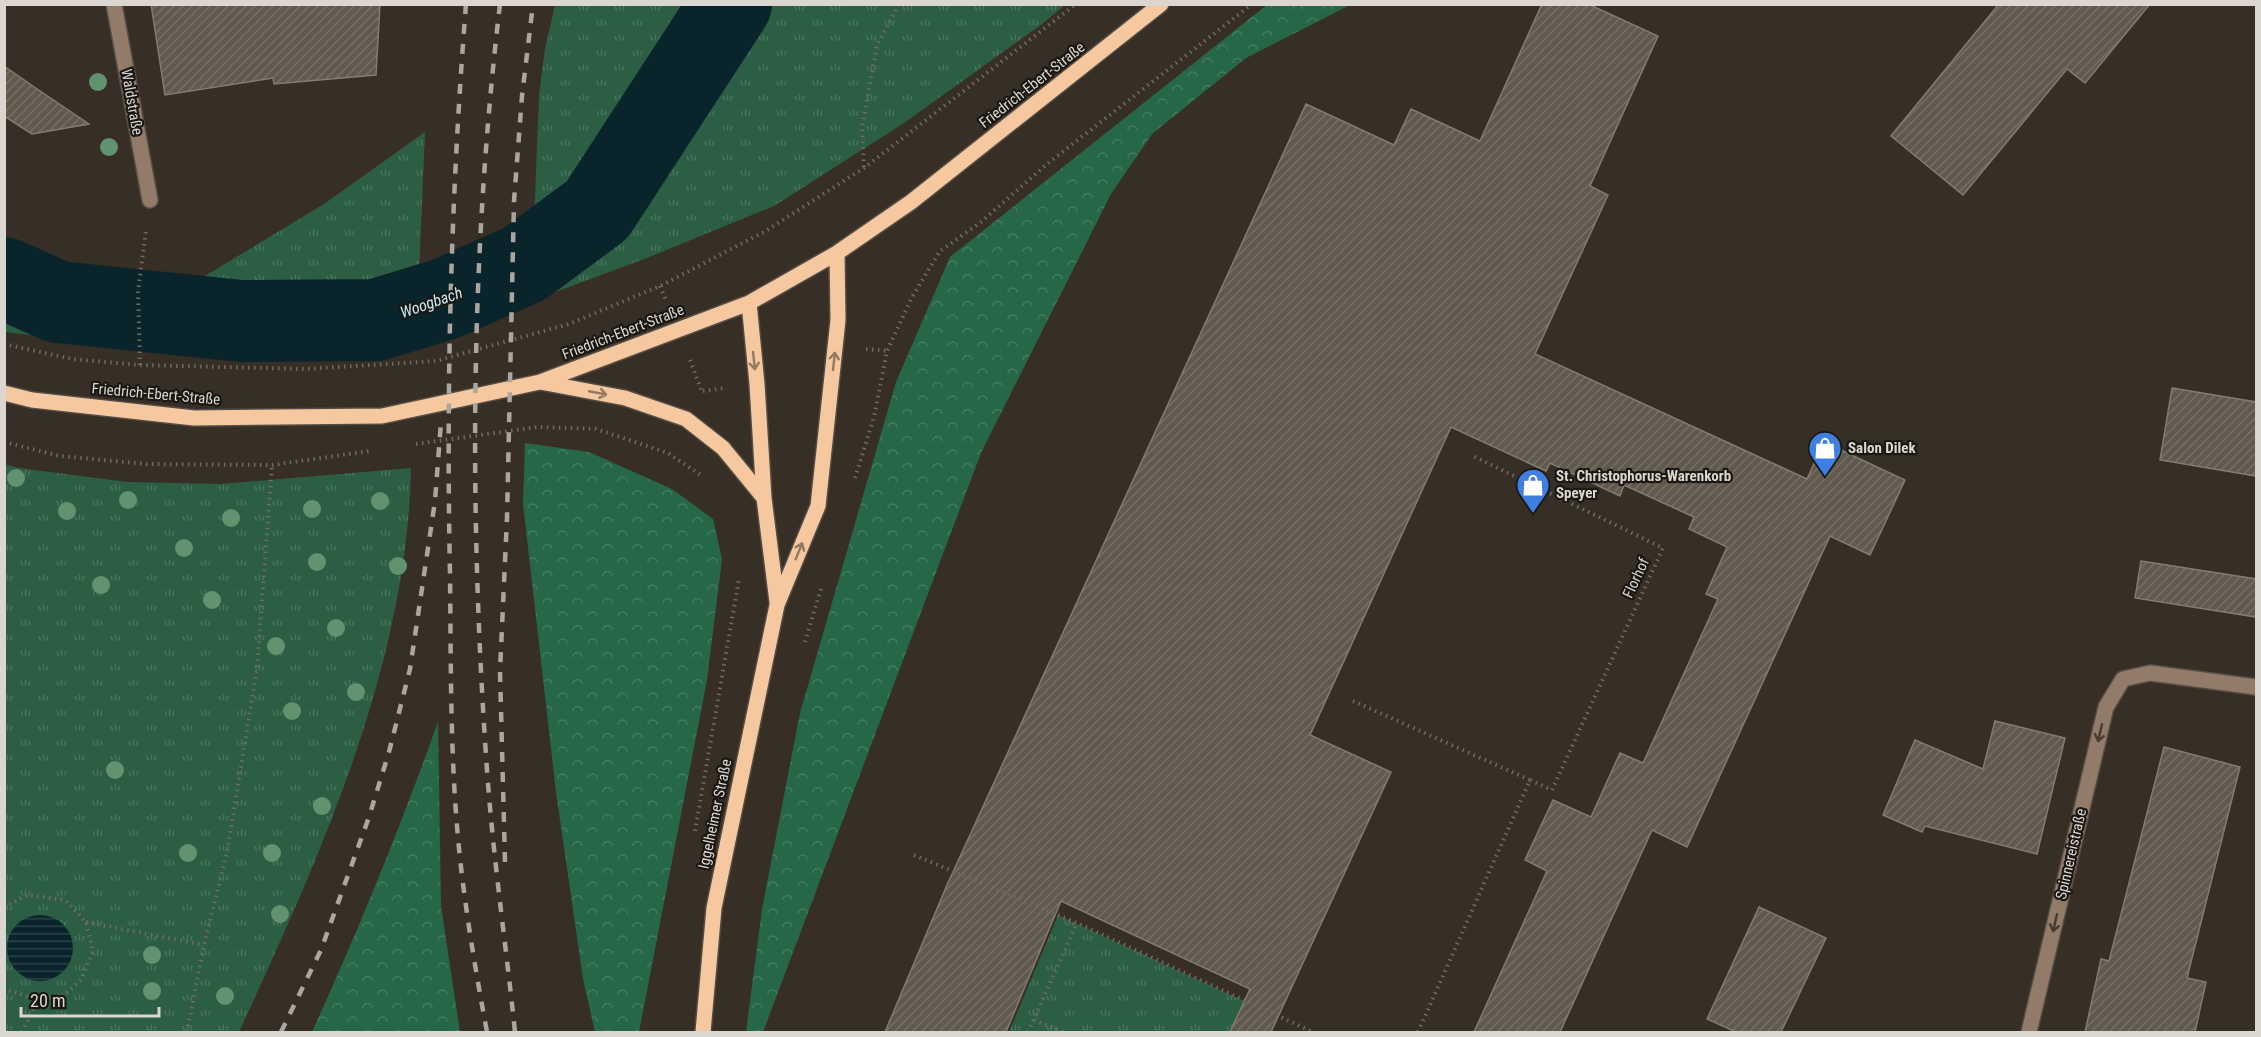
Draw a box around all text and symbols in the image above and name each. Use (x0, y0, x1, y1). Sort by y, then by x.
street label: Friedrich-Ebert-Straße (976, 38, 1088, 132)
street label: Waldstraße (117, 68, 147, 136)
water label: Woogbach (398, 283, 465, 322)
street label: Friedrich-Ebert-Straße (560, 300, 686, 364)
one-way arrow (749, 350, 760, 370)
one-way arrow (829, 351, 840, 371)
street label: Friedrich-Ebert-Straße (91, 379, 221, 409)
one-way arrow (587, 388, 607, 399)
shop icon: Salon Dilek (1807, 430, 1843, 477)
place label: Salon Dilek (1848, 439, 1916, 457)
shop icon: St. Christophorus-Warenkorb Speyer (1515, 467, 1551, 514)
place label: St. Christophorus-Warenkorb Speyer (1556, 467, 1731, 502)
one-way arrow (794, 542, 805, 561)
street label: Florhof (1619, 555, 1653, 601)
one-way arrow (2094, 723, 2106, 742)
street label: Iggelheimer Straße (695, 758, 735, 870)
street label: Spinnereistraße (2052, 807, 2090, 901)
one-way arrow (2049, 912, 2060, 932)
scale bar (21, 980, 159, 1018)
text: 20 m (30, 990, 65, 1011)

